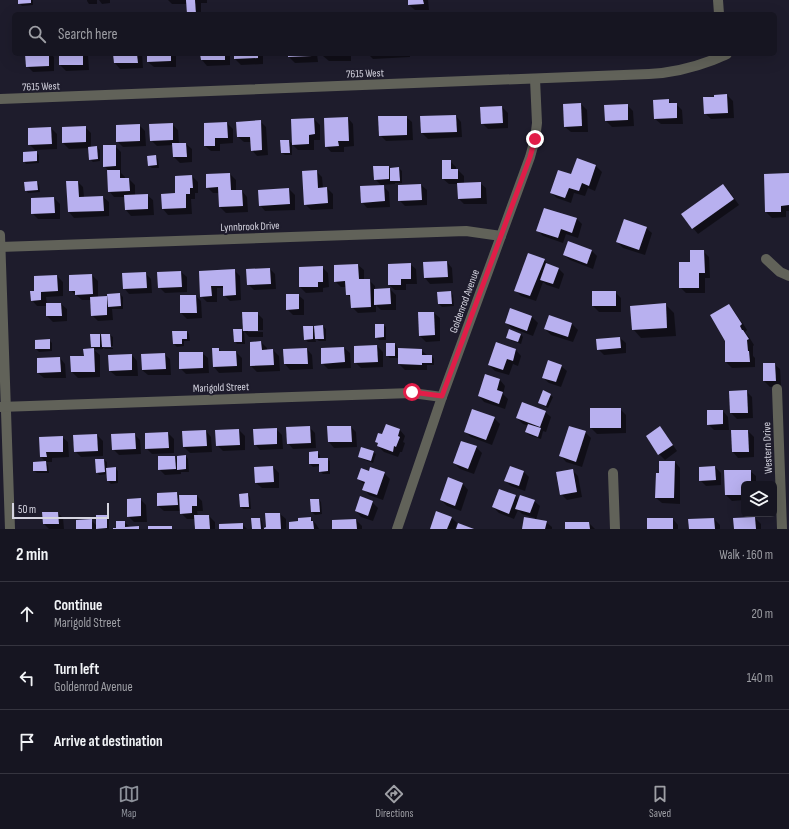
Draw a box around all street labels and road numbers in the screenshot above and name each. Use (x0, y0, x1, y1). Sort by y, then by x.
street label: 7615 West (346, 66, 385, 81)
street label: 7615 West (22, 79, 61, 94)
street label: Lynnbrook Drive (220, 219, 280, 234)
street label: Goldenrod Avenue (447, 268, 482, 335)
street label: Marigold Street (193, 380, 250, 395)
street label: Western Drive (760, 422, 775, 474)

